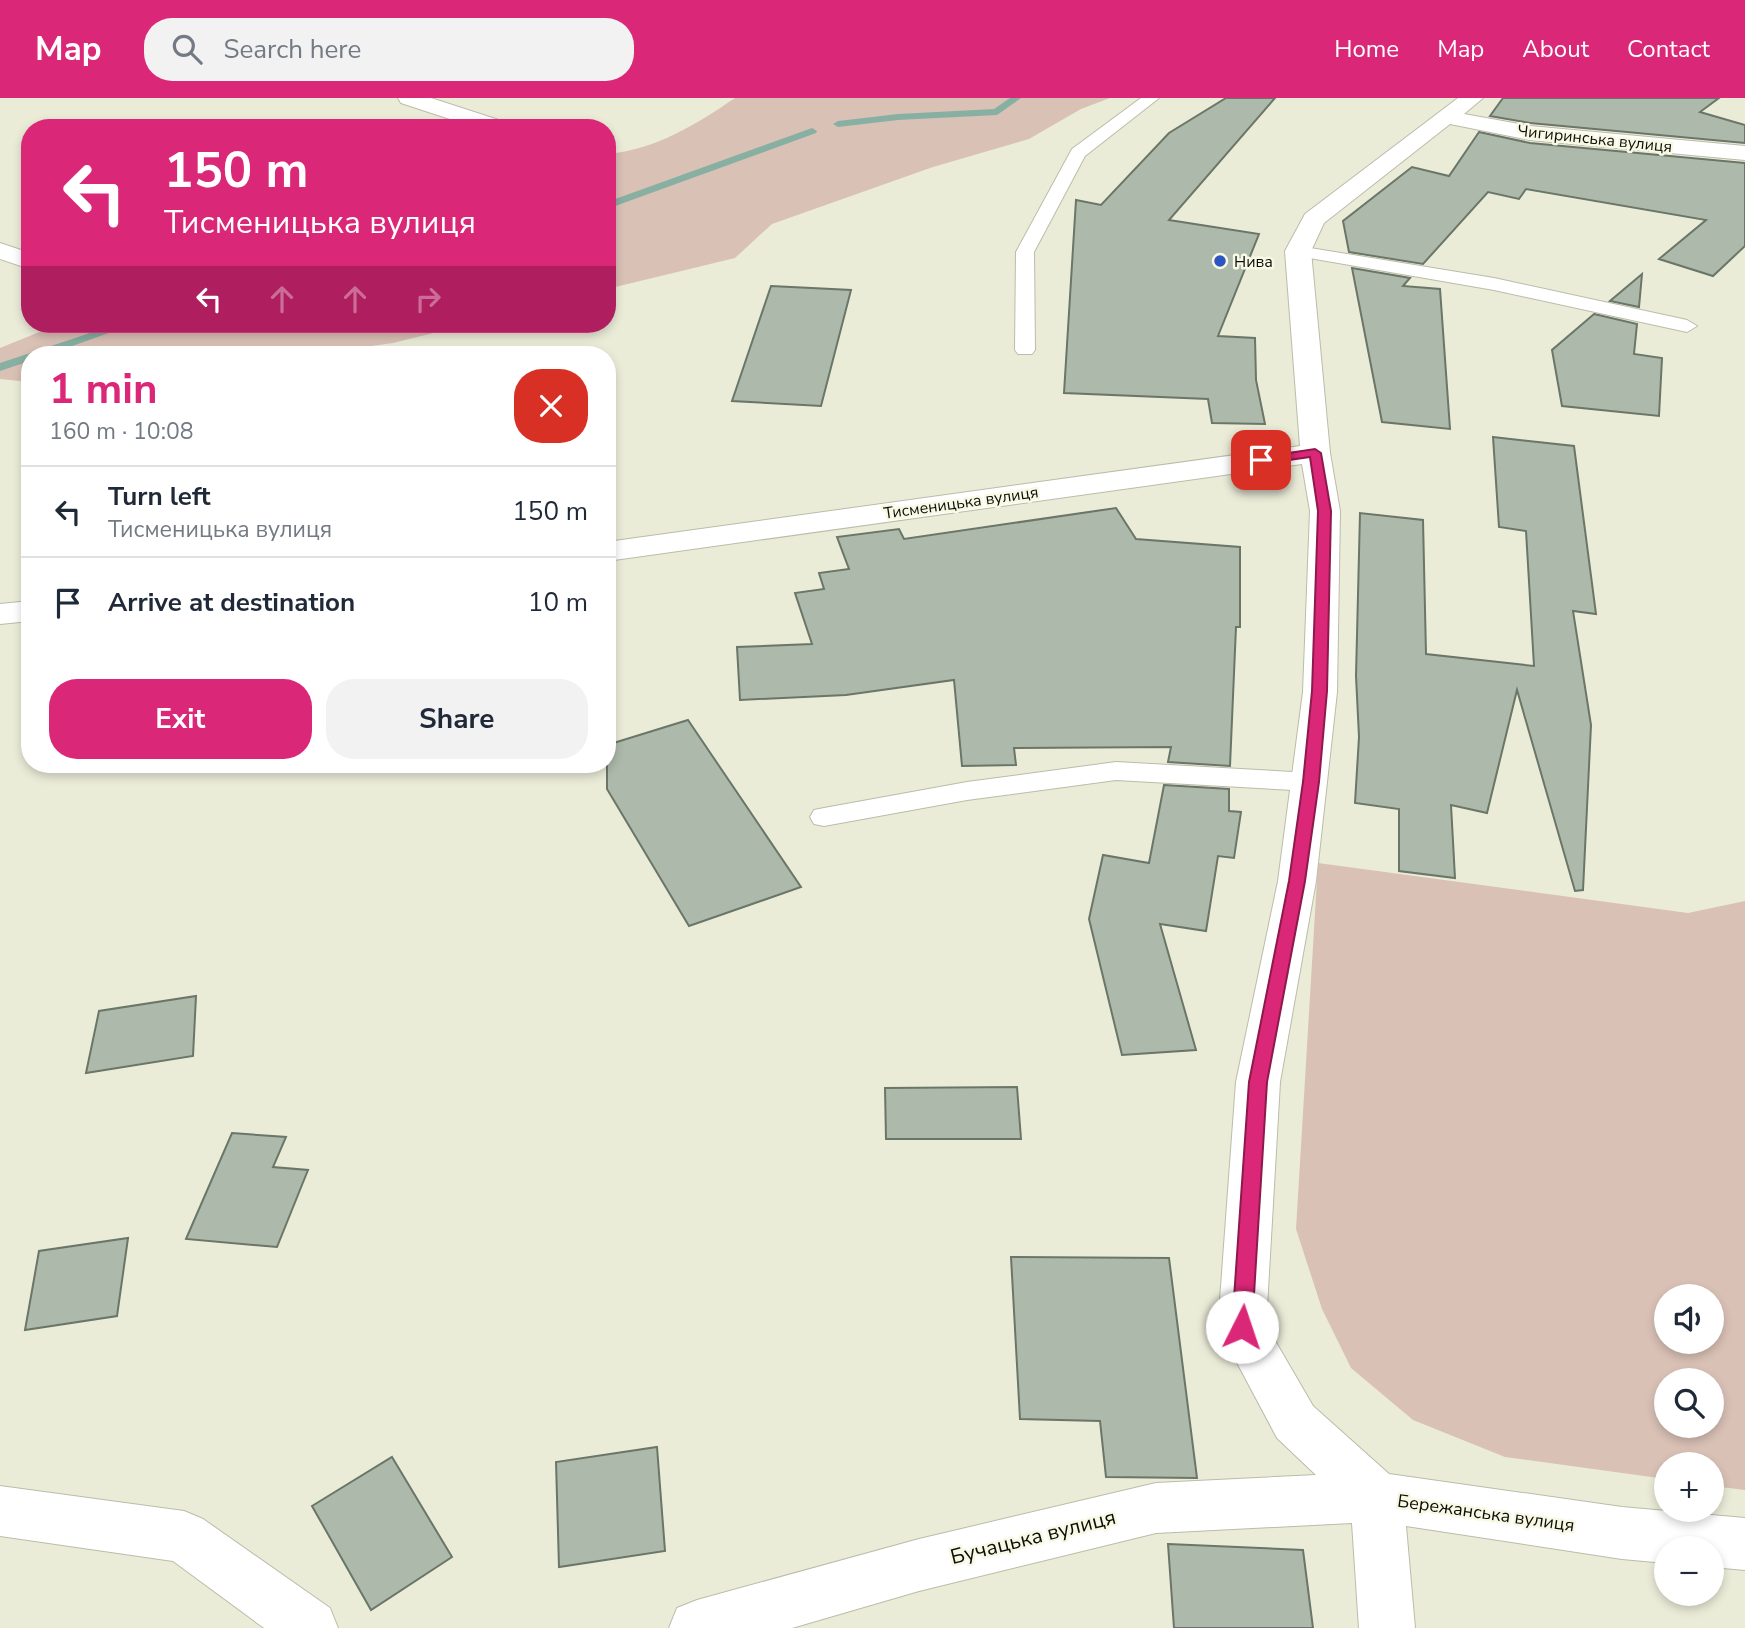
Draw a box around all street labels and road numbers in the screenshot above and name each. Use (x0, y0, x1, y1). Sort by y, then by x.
street label: Чигиринська вулиця (1516, 120, 1673, 158)
street label: Тисменицька вулиця (882, 481, 1040, 525)
street label: Бережанська вулиця (1396, 1489, 1576, 1537)
street label: Бучацька вулиця (947, 1503, 1119, 1571)

